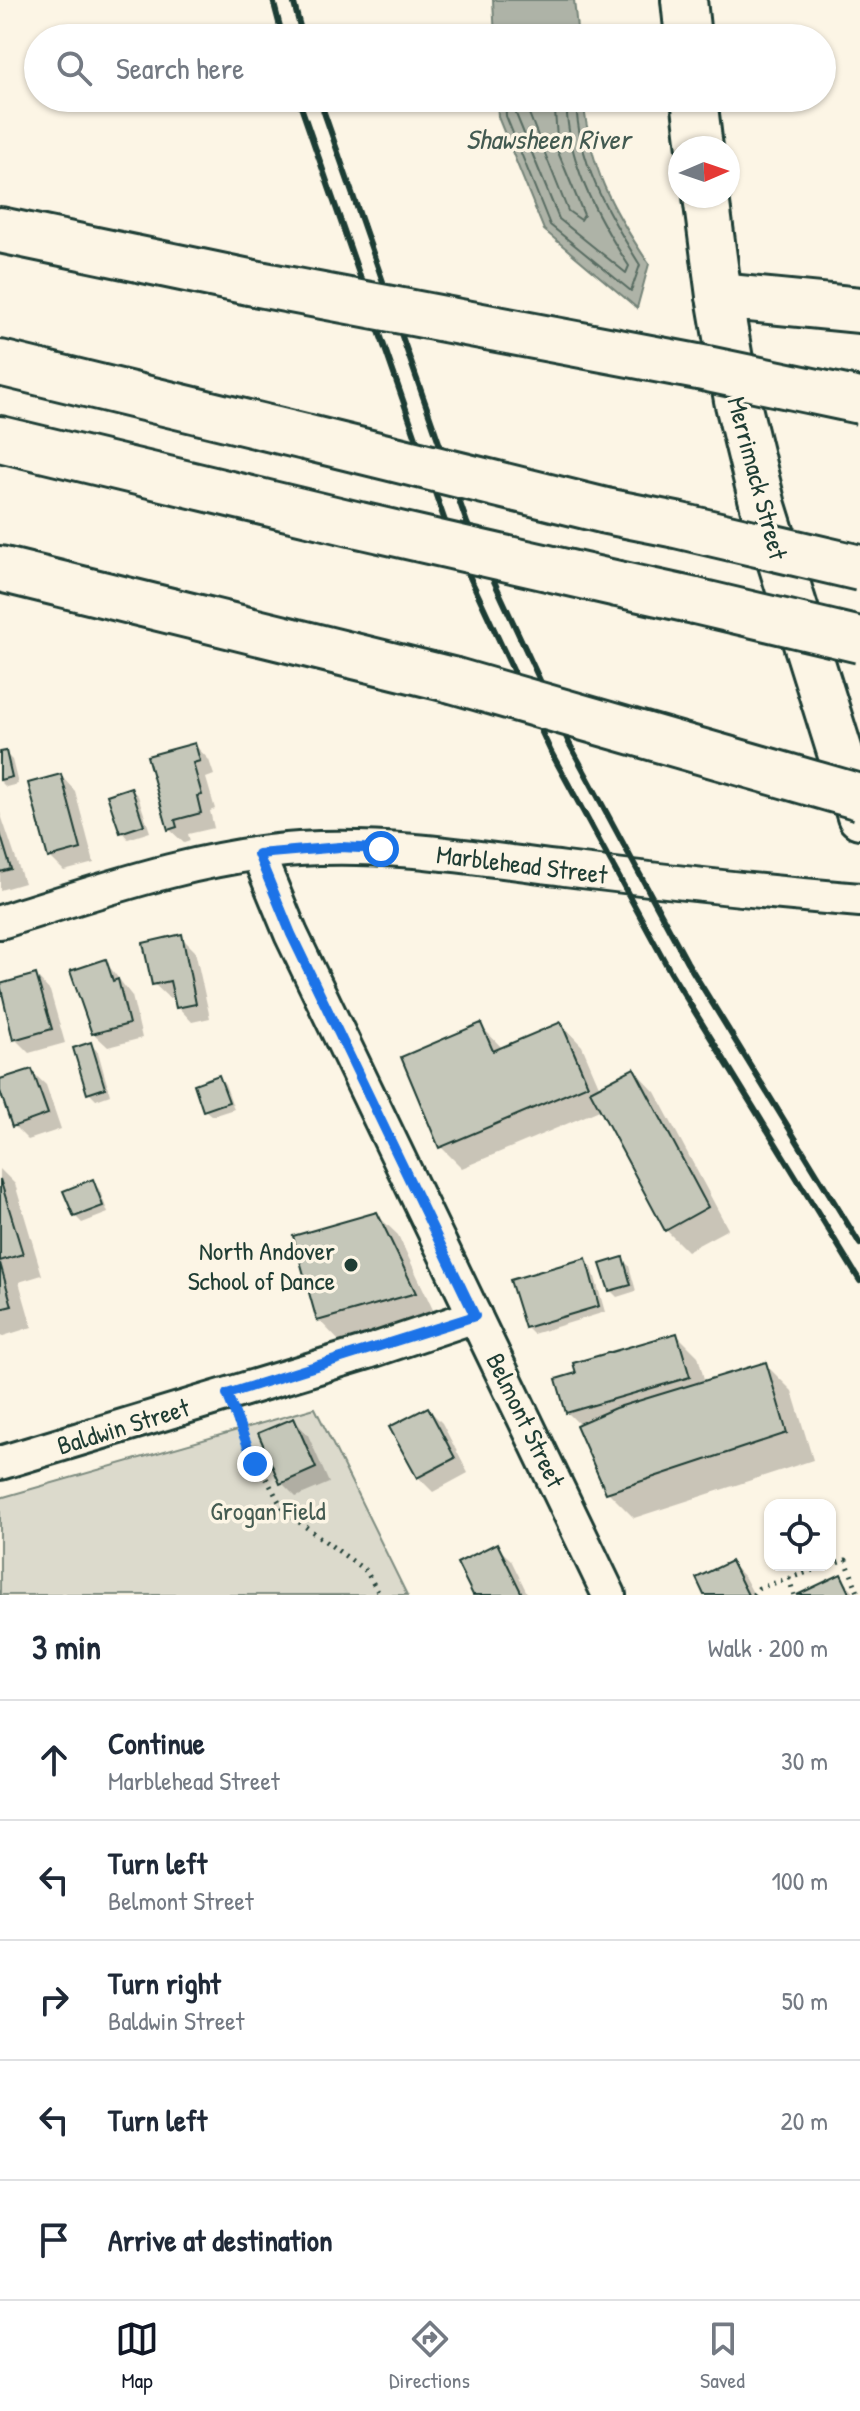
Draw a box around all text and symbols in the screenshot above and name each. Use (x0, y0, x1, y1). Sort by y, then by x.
search box (24, 24, 836, 112)
icon: search (52, 46, 96, 90)
text: Search here (116, 48, 244, 88)
water label: Shawsheen River (466, 120, 634, 158)
north arrow (668, 136, 740, 208)
street label: Merrimack Street (719, 393, 797, 564)
route start (363, 831, 399, 867)
street label: Marblehead Street (435, 836, 610, 892)
place label: North Andover School of Dance (188, 1233, 335, 1298)
marker: North Andover School of Dance (342, 1256, 360, 1274)
street label: Belmont Street (478, 1347, 574, 1494)
street label: Baldwin Street (53, 1389, 194, 1463)
route end (237, 1446, 273, 1482)
park label: Grogan Field (210, 1493, 326, 1528)
map controls (764, 1499, 836, 1571)
button: locate (764, 1499, 836, 1571)
text: 3 min (32, 1624, 101, 1670)
text: Walk · 200 m (708, 1630, 828, 1665)
text: Continue (108, 1723, 205, 1763)
icon: ahead (32, 1738, 76, 1782)
text: 30 m (781, 1743, 828, 1778)
text: Marblehead Street (108, 1763, 280, 1798)
text: Turn left (108, 1843, 207, 1883)
icon: left (32, 1858, 76, 1902)
text: 100 m (772, 1863, 828, 1898)
text: Belmont Street (108, 1883, 254, 1918)
text: Turn right (108, 1963, 221, 2003)
icon: right (32, 1978, 76, 2022)
text: 50 m (782, 1983, 828, 2018)
text: Baldwin Street (108, 2003, 245, 2038)
icon: left (32, 2098, 76, 2142)
text: Turn left (108, 2100, 207, 2140)
text: 20 m (781, 2103, 828, 2138)
icon: arrive (32, 2218, 76, 2262)
text: Arrive at destination (108, 2220, 333, 2260)
tab: Map (115, 2317, 159, 2395)
tab: Directions (389, 2317, 470, 2395)
tab: Saved (700, 2317, 745, 2395)

